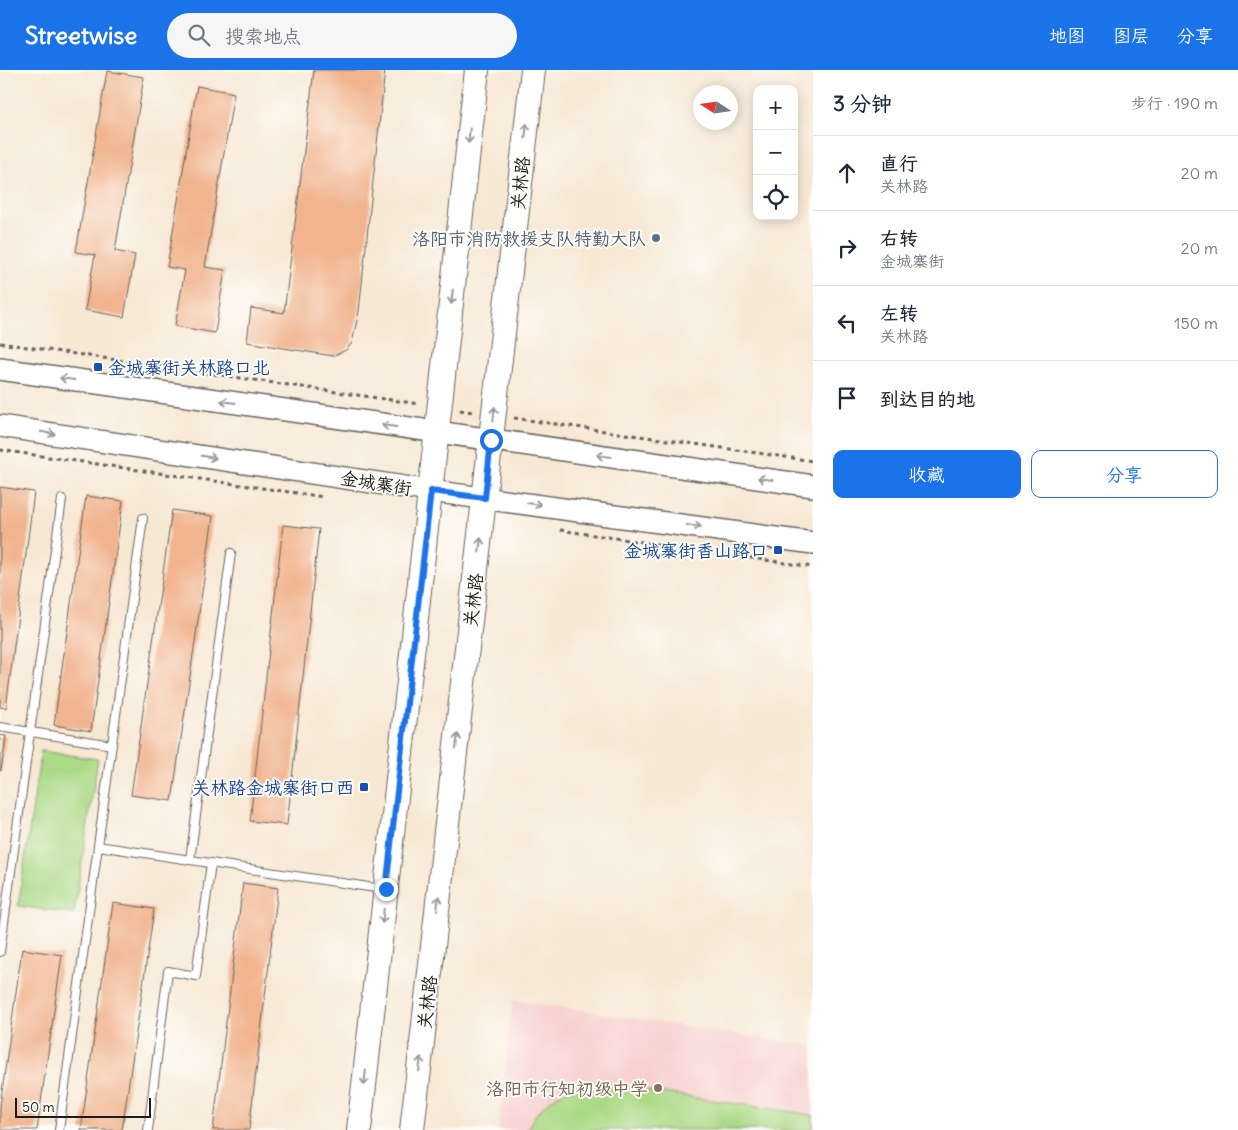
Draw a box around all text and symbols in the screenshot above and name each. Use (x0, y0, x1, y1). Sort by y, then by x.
search box (167, 13, 517, 58)
text: Streetwise (25, 20, 137, 50)
icon: search (185, 21, 213, 49)
text: 搜索地点 (225, 24, 301, 48)
text: 地图 (1049, 24, 1085, 47)
text: 图层 (1113, 24, 1149, 47)
text: 分享 (1177, 24, 1213, 47)
north arrow (693, 85, 738, 130)
map controls (753, 85, 798, 220)
button: + (753, 85, 798, 130)
text: 3 分钟 (833, 90, 892, 117)
text: 步行 · 190 m (1131, 93, 1218, 113)
one-way arrow (521, 124, 531, 140)
one-way arrow (464, 128, 474, 144)
button: − (753, 130, 798, 175)
text: 直行 (880, 151, 918, 175)
street label: 关林路 (506, 155, 534, 211)
icon: ahead (833, 159, 861, 187)
text: 20 m (1181, 163, 1218, 183)
button: locate (753, 175, 798, 220)
text: 关林路 (880, 176, 928, 196)
text: 右转 (880, 226, 918, 250)
place label: 洛阳市消防救援支队特勤大队 (412, 227, 646, 250)
marker: 洛阳市消防救援支队特勤大队 (650, 232, 662, 244)
icon: right (833, 234, 861, 262)
text: 20 m (1181, 238, 1218, 258)
text: 金城寨街 (880, 251, 944, 271)
one-way arrow (447, 289, 457, 305)
text: 左转 (880, 301, 918, 325)
icon: left (833, 309, 861, 337)
text: 150 m (1174, 313, 1218, 333)
text: 关林路 (880, 326, 928, 346)
place label: 金城寨街关林路口北 (108, 356, 270, 379)
marker: 金城寨街关林路口北 (92, 361, 104, 373)
one-way arrow (60, 374, 76, 384)
icon: arrive (833, 384, 861, 412)
text: 到达目的地 (880, 387, 975, 411)
one-way arrow (220, 397, 236, 407)
one-way arrow (489, 407, 499, 423)
one-way arrow (381, 421, 397, 431)
one-way arrow (40, 428, 56, 438)
route start (480, 429, 503, 452)
button: 收藏 (833, 450, 1021, 498)
button: 分享 (1031, 450, 1218, 498)
one-way arrow (596, 451, 612, 461)
one-way arrow (201, 453, 217, 463)
street label: 金城寨街 (339, 466, 413, 500)
one-way arrow (757, 474, 773, 484)
one-way arrow (525, 500, 541, 510)
one-way arrow (686, 522, 702, 532)
one-way arrow (475, 537, 485, 553)
place label: 金城寨街香山路口 (624, 539, 768, 562)
marker: 金城寨街香山路口 (772, 544, 784, 556)
street label: 关林路 (458, 572, 488, 628)
one-way arrow (452, 734, 462, 750)
place label: 关林路金城寨街口西 (192, 776, 354, 799)
marker: 关林路金城寨街口西 (358, 781, 370, 793)
route end (375, 878, 398, 901)
one-way arrow (433, 895, 443, 911)
one-way arrow (378, 908, 388, 924)
street label: 关林路 (412, 974, 442, 1030)
one-way arrow (415, 1056, 425, 1072)
one-way arrow (360, 1069, 370, 1085)
place label: 洛阳市行知初级中学 (486, 1077, 648, 1100)
marker: 洛阳市行知初级中学 (652, 1082, 664, 1094)
scale bar (15, 1095, 151, 1118)
text: 50 m (22, 1098, 55, 1116)

